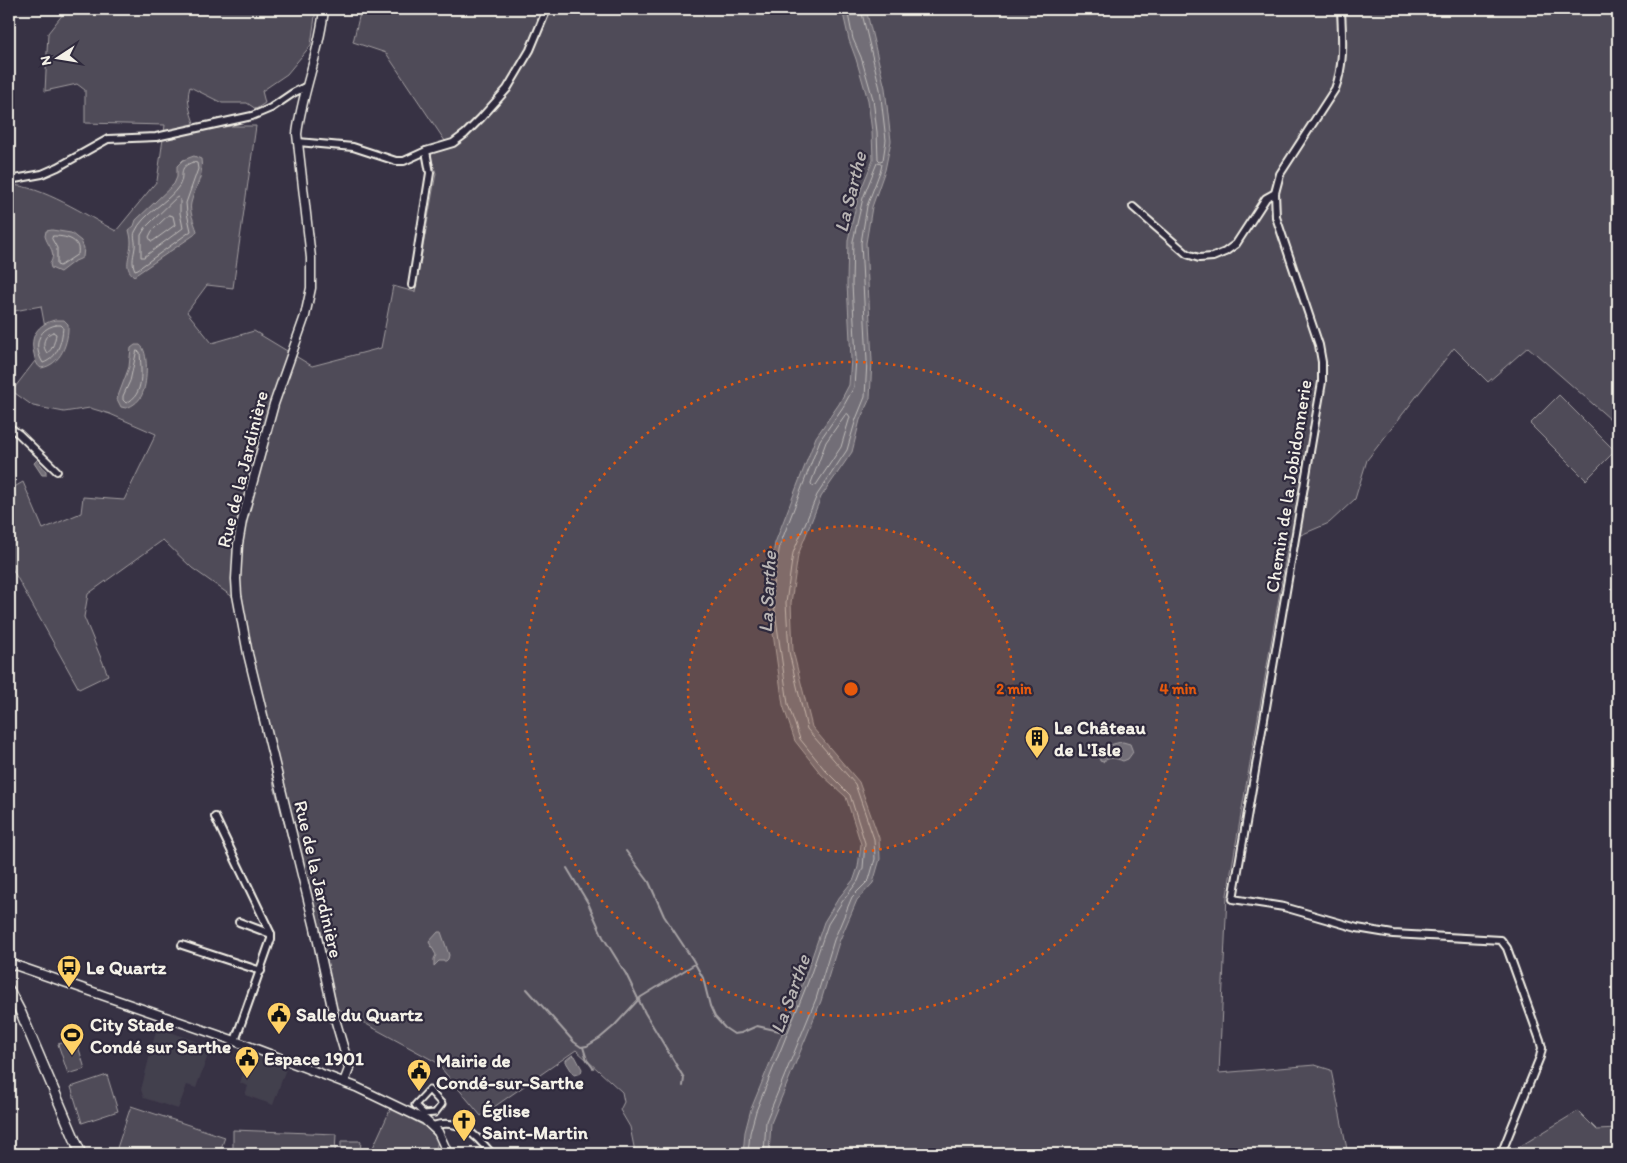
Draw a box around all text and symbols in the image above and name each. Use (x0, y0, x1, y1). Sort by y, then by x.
north arrow (32, 32, 82, 82)
text: N (36, 54, 55, 67)
water label: La Sarthe (828, 148, 872, 235)
street label: Chemin de la Jobidonnerie (1260, 378, 1317, 594)
street label: Rue de la Jardinière (212, 388, 273, 550)
water label: La Sarthe (753, 549, 781, 633)
centre of rings (842, 680, 860, 698)
text: 2 min (996, 680, 1033, 698)
text: 4 min (1160, 680, 1197, 698)
place label: Le Château de L'Isle (1054, 716, 1146, 761)
building icon: Le Château de L'Isle (1024, 725, 1050, 759)
street label: Rue de la Jardinière (289, 798, 348, 960)
water label: La Sarthe (765, 950, 816, 1037)
bus stop icon: Le Quartz (56, 954, 82, 988)
place label: Le Quartz (86, 956, 167, 979)
public building icon: Salle du Quartz (266, 1001, 292, 1035)
place label: Salle du Quartz (296, 1003, 423, 1026)
place label: City Stade Condé sur Sarthe (90, 1013, 231, 1058)
sports icon: City Stade Condé sur Sarthe (59, 1022, 85, 1056)
public building icon: Espace 1901 (234, 1045, 260, 1079)
place label: Espace 1901 (264, 1047, 364, 1070)
place label: Mairie de Condé-sur-Sarthe (436, 1049, 584, 1094)
public building icon: Mairie de Condé-sur-Sarthe (406, 1058, 432, 1092)
place label: Église Saint-Martin (482, 1099, 589, 1144)
church icon: Église Saint-Martin (451, 1108, 477, 1142)

